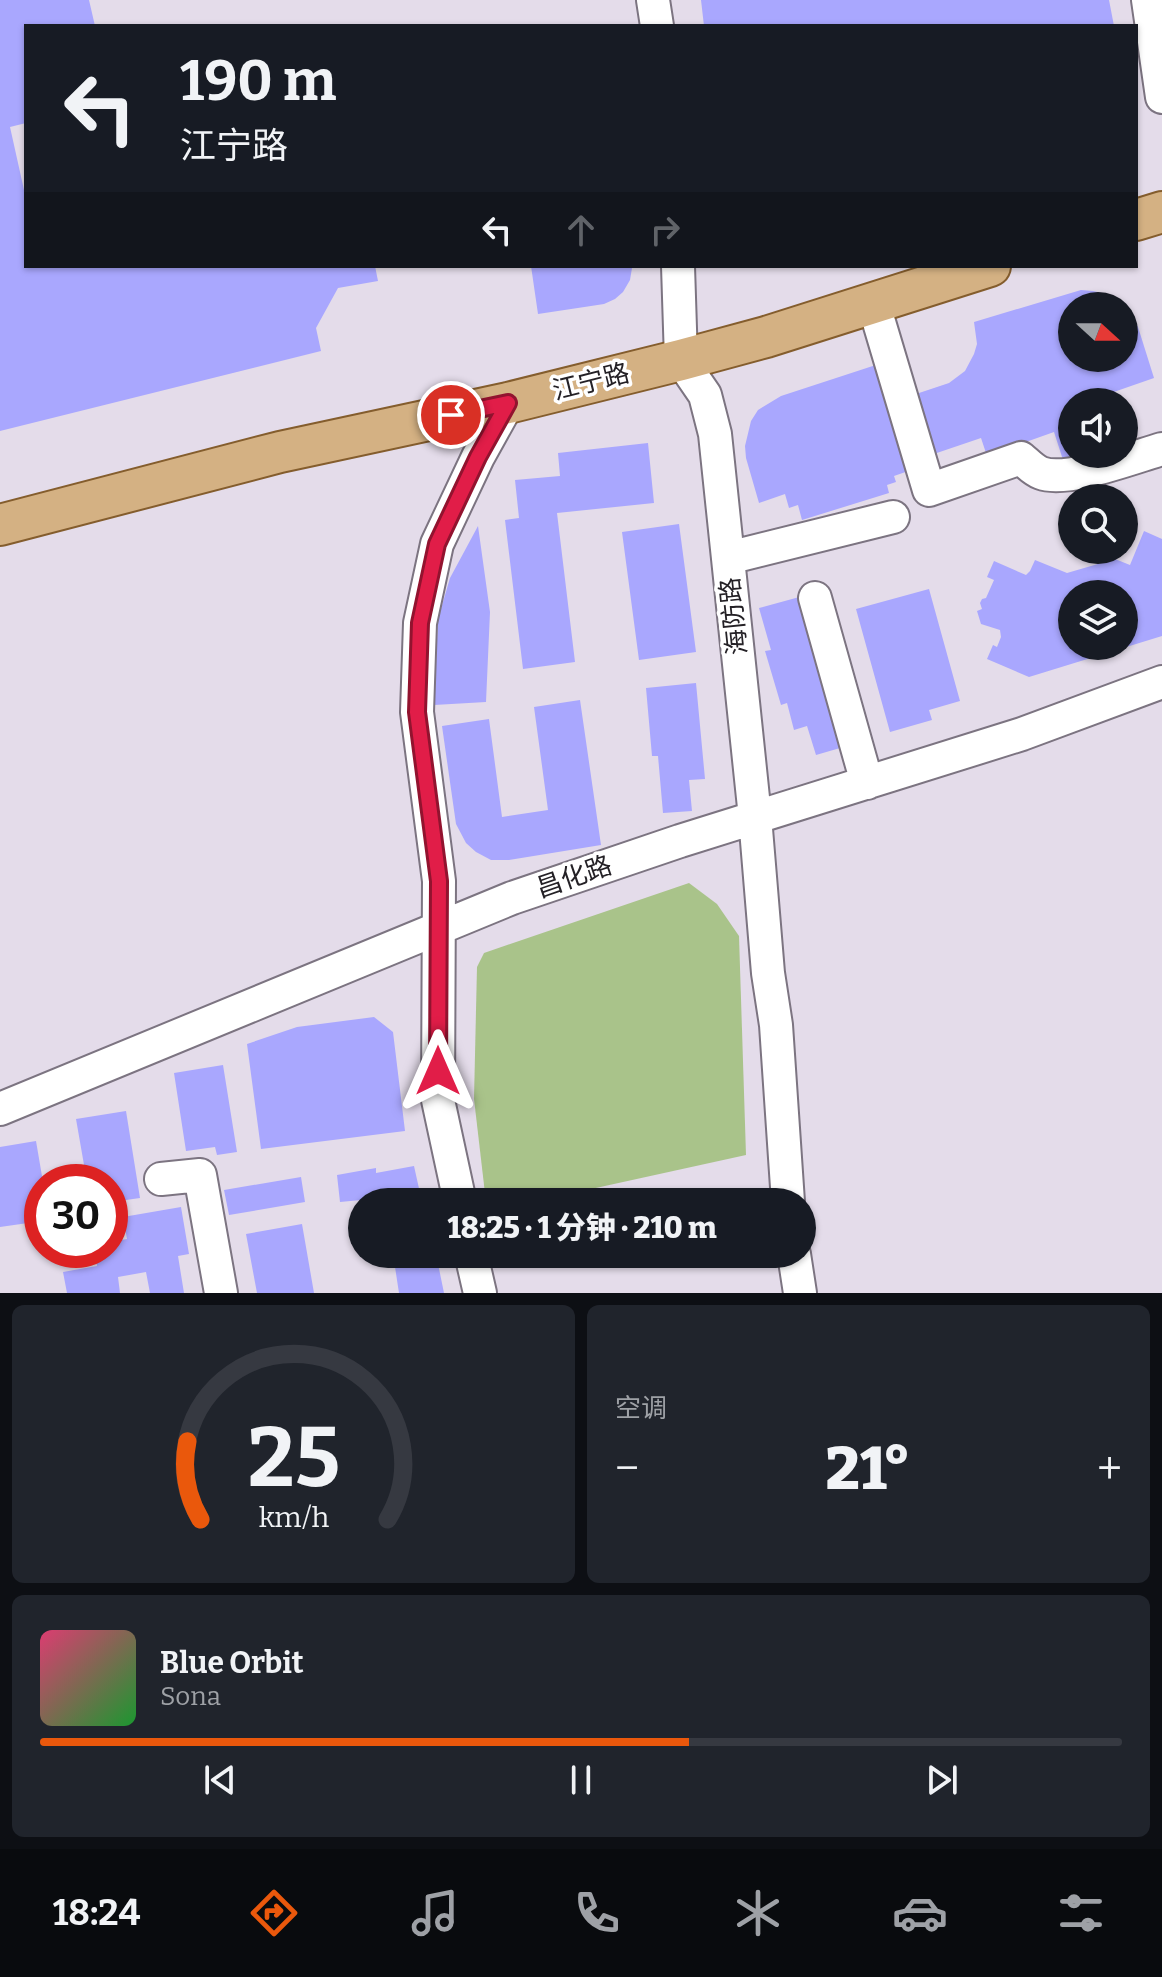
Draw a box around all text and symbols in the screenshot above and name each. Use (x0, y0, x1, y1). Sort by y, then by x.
text: 190 m (180, 48, 336, 115)
icon: left (48, 56, 152, 160)
text: 江宁路 (180, 124, 288, 168)
icon: left (475, 208, 519, 252)
icon: ahead (559, 208, 603, 252)
icon: right (643, 208, 687, 252)
north arrow (1058, 292, 1138, 372)
map controls (1058, 292, 1138, 660)
street label: 江宁路 (549, 358, 633, 406)
pin (417, 381, 485, 449)
button: sound (1058, 388, 1138, 468)
icon: arrive (429, 393, 473, 437)
button: search (1058, 484, 1138, 564)
street label: 海防路 (715, 576, 753, 656)
button: layers (1058, 580, 1138, 660)
street label: 昌化路 (532, 850, 616, 904)
position arrow (396, 1029, 480, 1113)
speed limit sign: 30 (24, 1164, 128, 1268)
text: 18:25 · 1 分钟 · 210 m (448, 1210, 716, 1246)
text: 空调 (615, 1393, 667, 1424)
text: 25 (247, 1408, 340, 1508)
text: 21° (826, 1433, 911, 1505)
text: − (615, 1442, 639, 1495)
text: + (1097, 1442, 1122, 1495)
text: km/h (258, 1500, 329, 1535)
text: Blue Orbit (160, 1645, 304, 1681)
text: Sona (160, 1681, 221, 1712)
icon: previous (198, 1758, 242, 1802)
icon: pause (559, 1758, 603, 1802)
icon: next (920, 1758, 964, 1802)
icon: directions (246, 1885, 302, 1941)
icon: music (407, 1885, 463, 1941)
icon: phone (569, 1885, 625, 1941)
icon: climate (730, 1885, 786, 1941)
icon: car (892, 1885, 948, 1941)
icon: filters (1053, 1885, 1109, 1941)
text: 18:24 (53, 1891, 141, 1935)

